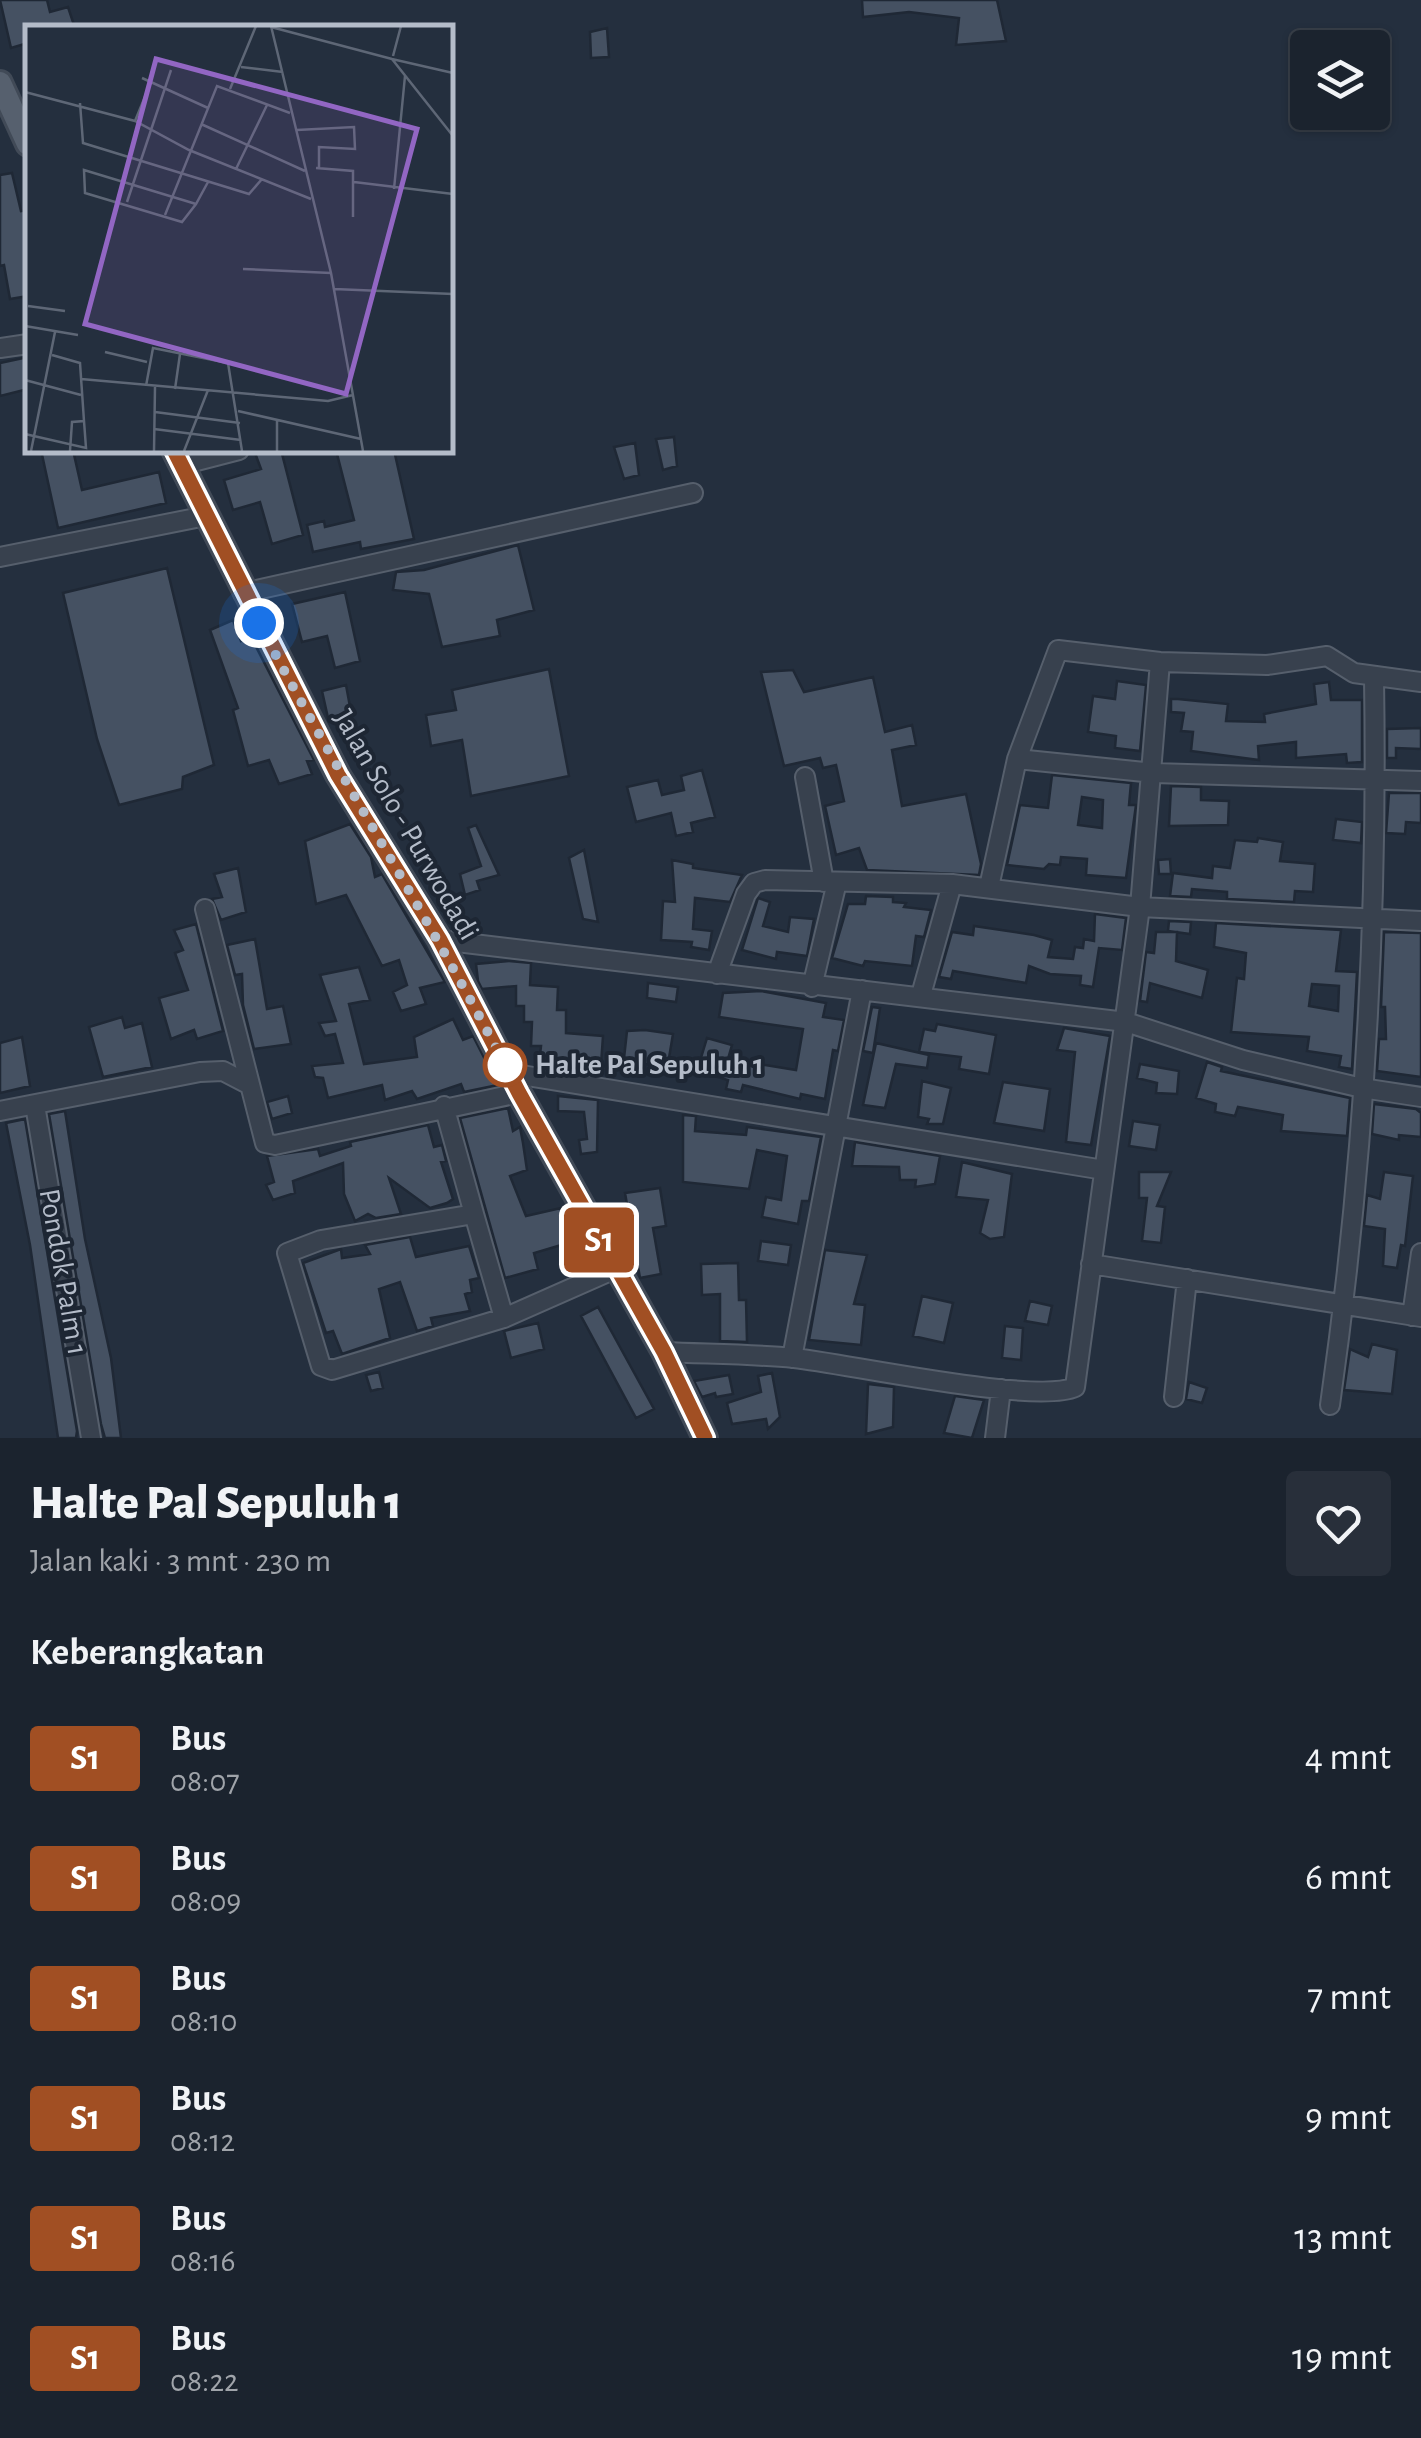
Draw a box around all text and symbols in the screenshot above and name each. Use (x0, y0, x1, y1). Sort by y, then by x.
inset map (25, 25, 452, 452)
map controls (1290, 30, 1390, 130)
button: layers (1290, 30, 1390, 130)
your location (234, 598, 284, 648)
street label: Jalan Solo - Purwodadi (328, 705, 484, 945)
marker: Halte Pal Sepuluh 1 (484, 1044, 526, 1086)
place label: Halte Pal Sepuluh 1 (535, 1050, 764, 1080)
street label: Pondok Palm 1 (34, 1186, 92, 1358)
line badge: S1 (554, 1208, 644, 1272)
text: S1 (584, 1223, 614, 1258)
button: heart (1286, 1471, 1391, 1576)
text: Halte Pal Sepuluh 1 (30, 1480, 402, 1528)
text: Jalan kaki · 3 mnt · 230 m (30, 1545, 331, 1577)
text: Keberangkatan (30, 1634, 264, 1672)
text: Bus (170, 1720, 226, 1758)
text: 4 mnt (1305, 1739, 1391, 1777)
text: S1 (70, 1741, 100, 1776)
text: 08:07 (170, 1765, 240, 1797)
text: Bus (170, 1840, 226, 1878)
text: 6 mnt (1305, 1859, 1391, 1897)
text: S1 (70, 1861, 100, 1896)
text: 08:09 (170, 1885, 241, 1917)
text: Bus (170, 1960, 226, 1998)
text: 7 mnt (1307, 1979, 1391, 2017)
text: S1 (70, 1981, 100, 2016)
text: 08:10 (170, 2005, 237, 2037)
text: Bus (170, 2080, 226, 2118)
text: 9 mnt (1305, 2099, 1391, 2137)
text: S1 (70, 2101, 100, 2136)
text: 08:12 (170, 2125, 235, 2157)
text: Bus (170, 2200, 226, 2238)
text: 13 mnt (1294, 2219, 1391, 2257)
text: S1 (70, 2221, 100, 2256)
text: 08:16 (170, 2245, 235, 2277)
text: Bus (170, 2320, 226, 2358)
text: 19 mnt (1292, 2339, 1391, 2377)
text: S1 (70, 2341, 100, 2376)
text: 08:22 (170, 2365, 239, 2397)

